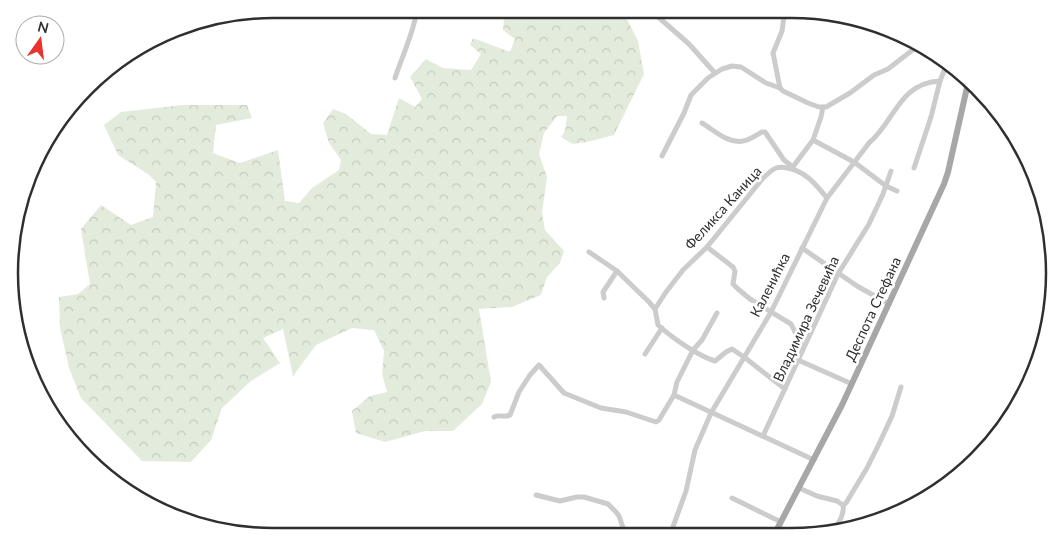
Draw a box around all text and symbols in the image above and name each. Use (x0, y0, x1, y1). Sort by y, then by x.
north arrow (15, 15, 65, 65)
text: N (36, 17, 51, 36)
street label: Феликса Каница (681, 162, 765, 253)
street label: Каленићка (746, 250, 793, 320)
street label: Владимира Зечевића (769, 253, 842, 384)
street label: Деспота Стефана (841, 254, 904, 363)

